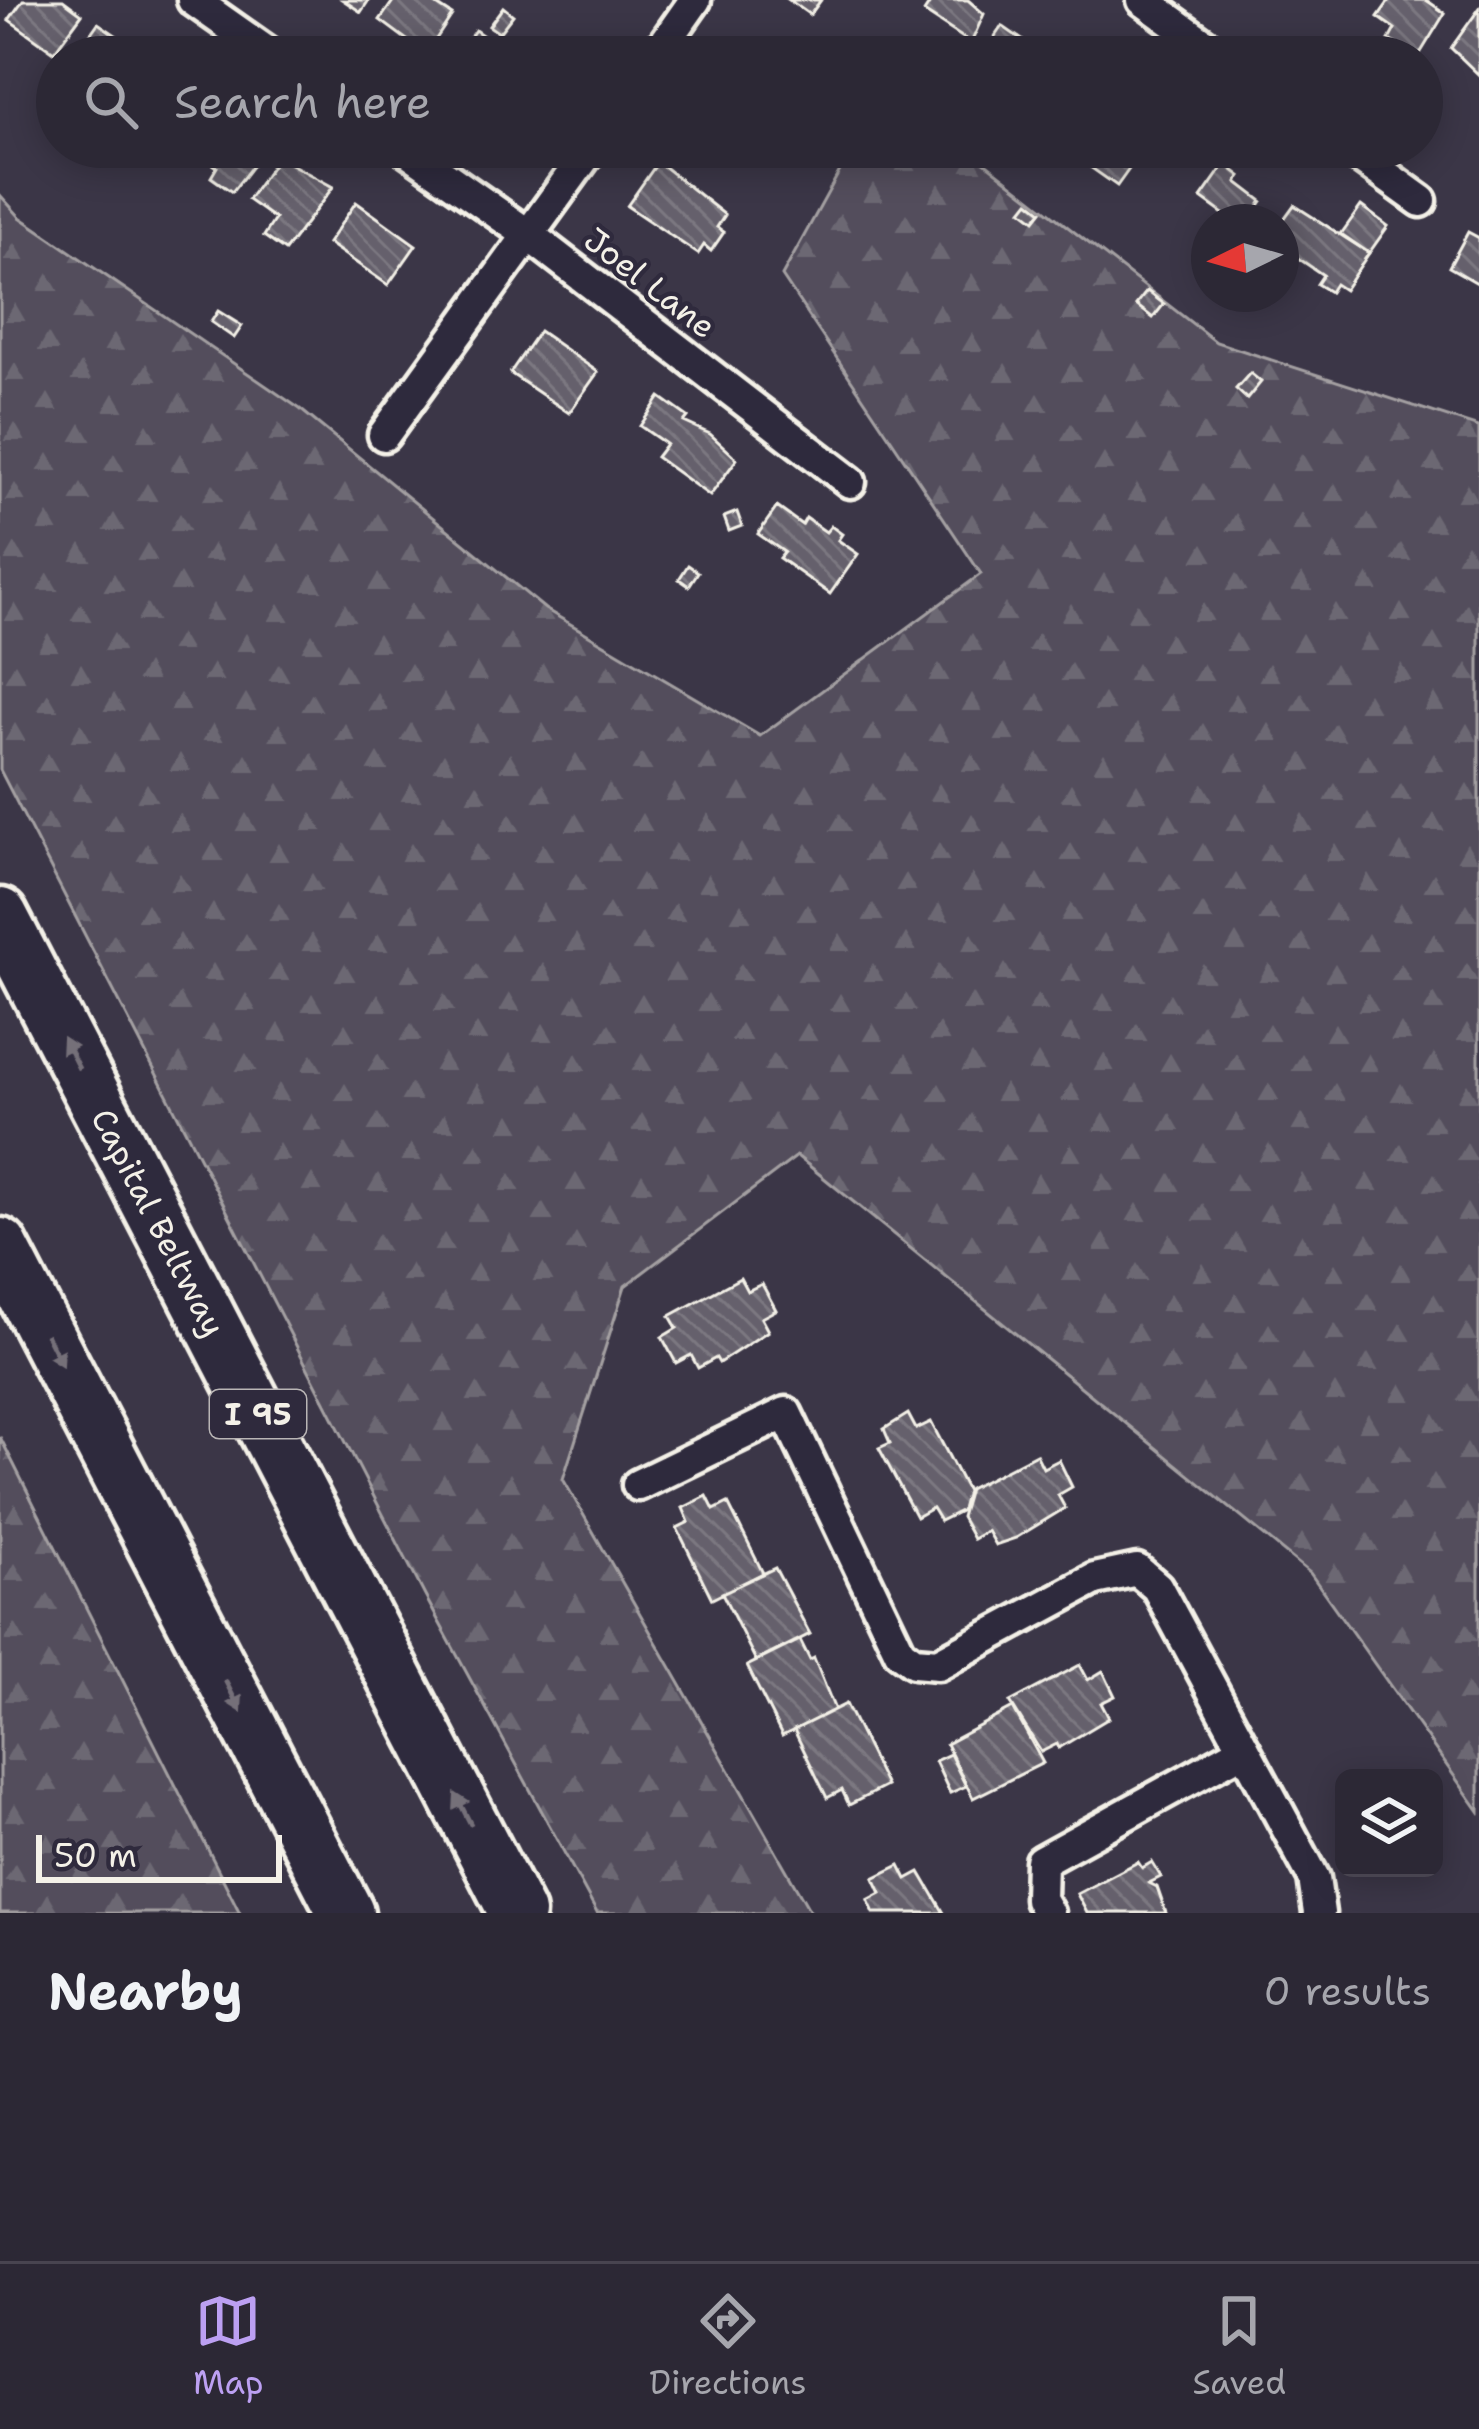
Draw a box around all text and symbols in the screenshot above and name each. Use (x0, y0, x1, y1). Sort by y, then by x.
search box (36, 36, 1443, 168)
icon: search (78, 69, 144, 135)
text: Search here (174, 72, 431, 132)
north arrow (1191, 204, 1299, 312)
street label: Joel Lane (575, 217, 725, 349)
one-way arrow (61, 1035, 82, 1070)
street label: Capital Beltway (81, 1100, 237, 1344)
one-way arrow (43, 1333, 64, 1368)
road number: I 95 (210, 1390, 306, 1438)
one-way arrow (223, 1679, 243, 1714)
map controls (1335, 1769, 1443, 1877)
button: layers (1335, 1769, 1443, 1877)
one-way arrow (453, 1792, 473, 1826)
scale bar (36, 1829, 282, 1882)
text: 50 m (54, 1833, 137, 1878)
text: Nearby (48, 1957, 243, 2025)
text: 0 results (1264, 1965, 1431, 2017)
tab: Map (193, 2288, 264, 2405)
tab: Directions (649, 2288, 807, 2405)
tab: Saved (1192, 2288, 1286, 2405)

